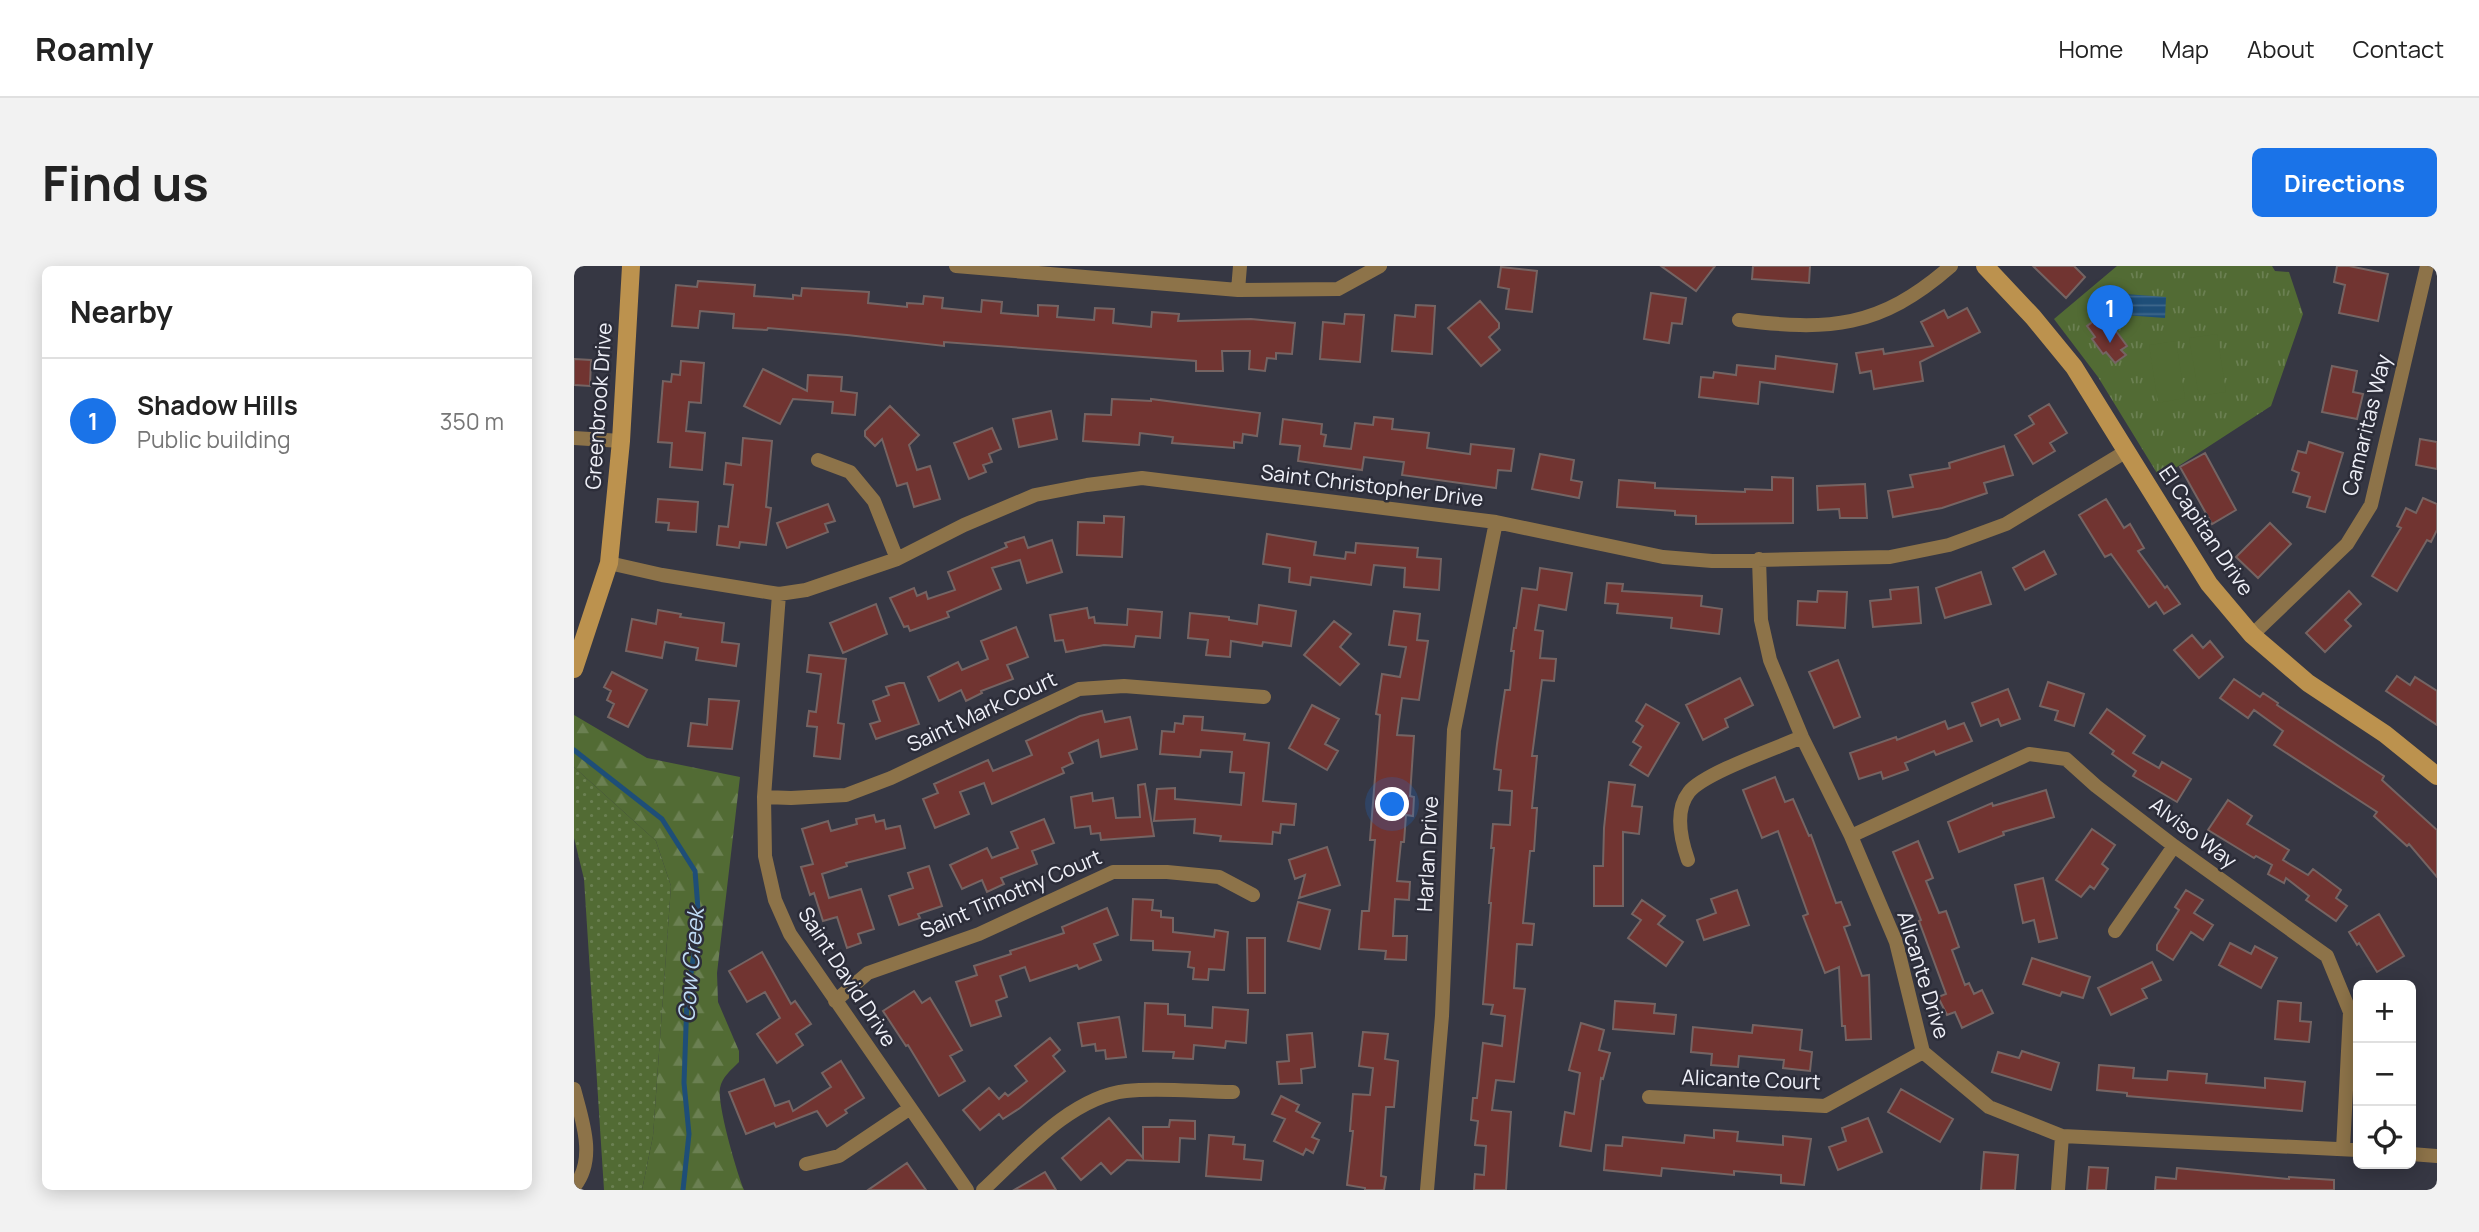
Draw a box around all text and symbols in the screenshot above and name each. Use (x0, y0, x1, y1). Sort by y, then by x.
text: Roamly (35, 26, 154, 71)
text: Home (2058, 32, 2123, 65)
text: Map (2161, 32, 2209, 65)
text: About (2247, 32, 2315, 65)
text: Contact (2353, 32, 2444, 65)
button: Directions (2252, 148, 2437, 217)
text: Find us (42, 149, 209, 216)
pin: 1 (2087, 285, 2133, 343)
text: Nearby (70, 291, 173, 332)
street label: Greenbrook Drive (578, 322, 618, 490)
street label: Camaritas Way (2335, 351, 2397, 498)
text: Shadow Hills (137, 387, 298, 423)
text: 1 (88, 405, 98, 437)
text: 350 m (440, 405, 504, 437)
text: Public building (137, 423, 291, 455)
street label: Saint Christopher Drive (1259, 457, 1485, 513)
street label: El Capitan Drive (2153, 460, 2261, 601)
street label: Saint Mark Court (902, 664, 1061, 758)
your location (1375, 787, 1409, 821)
street label: Alviso Way (2144, 790, 2243, 874)
street label: Harlan Drive (1410, 795, 1444, 913)
street label: Saint Timothy Court (916, 842, 1105, 944)
street label: Saint David Drive (792, 901, 903, 1052)
water label: Cow Creek (669, 903, 711, 1023)
street label: Alicante Drive (1891, 907, 1957, 1042)
map controls (2353, 980, 2416, 1169)
button: + (2353, 980, 2416, 1043)
button: − (2353, 1043, 2416, 1106)
street label: Alicante Court (1681, 1063, 1821, 1095)
button: locate (2353, 1106, 2416, 1169)

